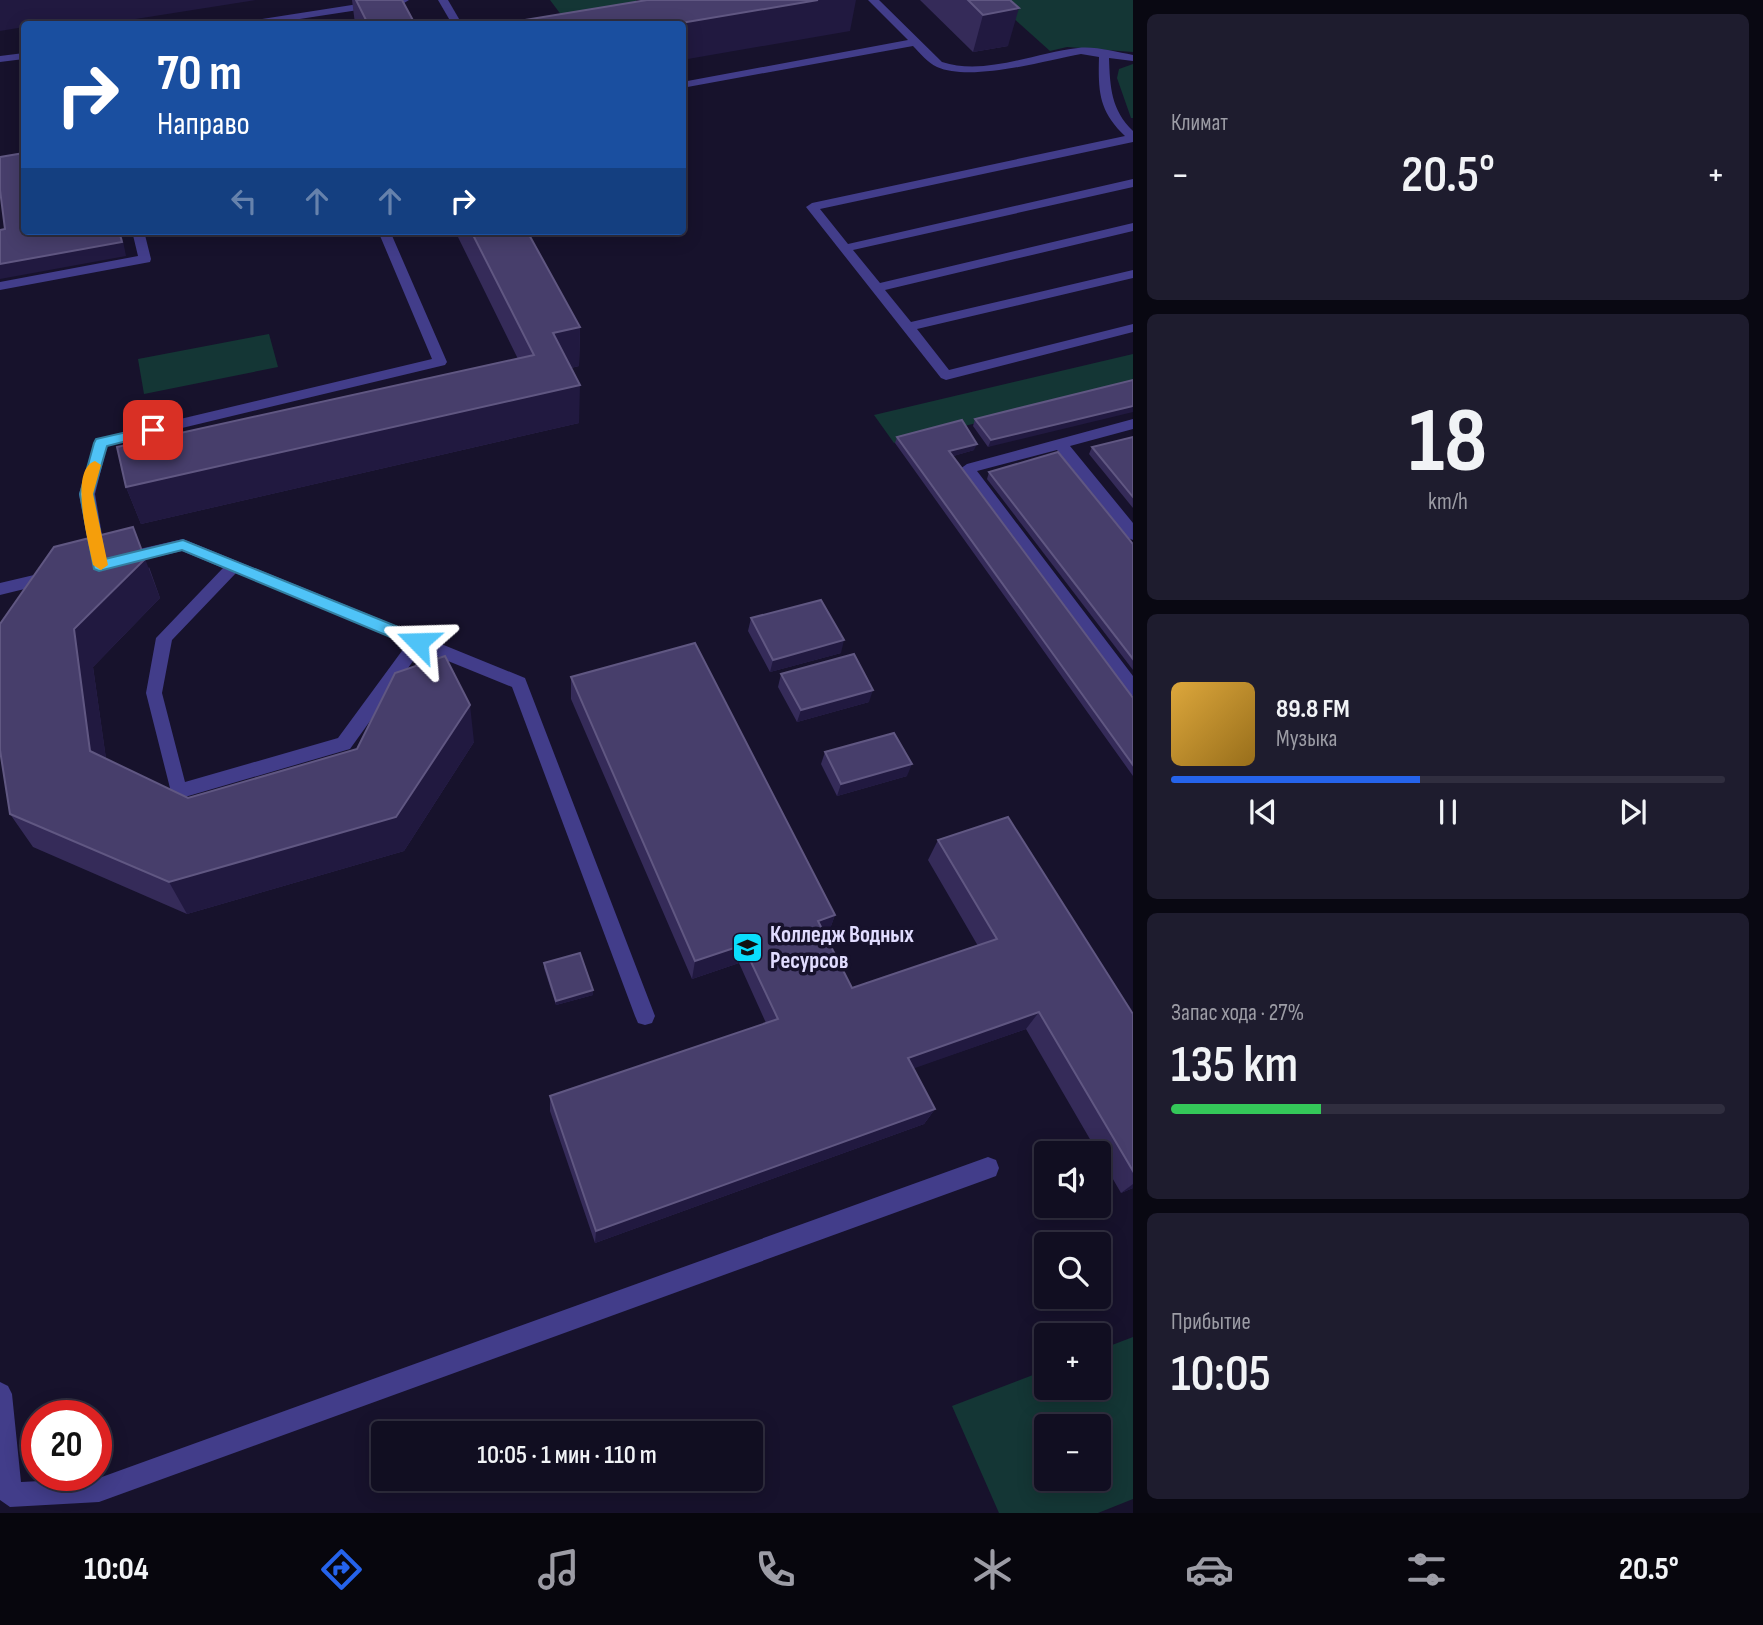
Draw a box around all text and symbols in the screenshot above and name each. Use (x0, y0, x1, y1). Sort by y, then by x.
text: 70 m (157, 45, 242, 104)
icon: right (42, 49, 133, 140)
text: Направо (157, 105, 250, 144)
text: Климат (1171, 109, 1228, 137)
text: 20.5° (1401, 144, 1495, 207)
text: − (1171, 153, 1190, 198)
text: + (1706, 153, 1725, 198)
icon: left (225, 182, 263, 220)
icon: ahead (298, 182, 336, 220)
icon: ahead (371, 182, 409, 220)
icon: right (444, 182, 482, 220)
text: 18 (1409, 388, 1487, 497)
pin (123, 400, 183, 460)
icon: arrive (134, 411, 172, 449)
text: km/h (1428, 488, 1468, 516)
position arrow (381, 605, 455, 679)
text: 89.8 FM (1276, 694, 1350, 725)
text: Музыка (1276, 725, 1337, 753)
icon: previous (1244, 793, 1282, 831)
icon: pause (1429, 793, 1467, 831)
icon: next (1614, 793, 1652, 831)
place label: Колледж Водных Ресурсов (770, 921, 914, 975)
school or university icon: Колледж Водных Ресурсов (730, 931, 764, 965)
text: Запас хода · 27% (1171, 999, 1304, 1027)
text: 135 km (1171, 1034, 1298, 1097)
map controls (1034, 1141, 1111, 1491)
button: sound (1034, 1141, 1111, 1218)
button: search (1034, 1232, 1111, 1309)
text: Прибытие (1171, 1308, 1251, 1336)
button: + (1034, 1323, 1111, 1400)
text: 10:05 (1171, 1343, 1271, 1406)
speed limit sign: 20 (21, 1400, 112, 1491)
button: − (1034, 1414, 1111, 1491)
text: 10:05 · 1 мин · 110 m (477, 1440, 657, 1471)
icon: directions (317, 1545, 366, 1594)
icon: music (534, 1545, 583, 1594)
icon: phone (751, 1545, 800, 1594)
icon: climate (968, 1545, 1017, 1594)
icon: car (1185, 1545, 1234, 1594)
icon: filters (1402, 1545, 1451, 1594)
text: 10:04 (84, 1550, 149, 1589)
text: 20.5° (1619, 1550, 1679, 1589)

